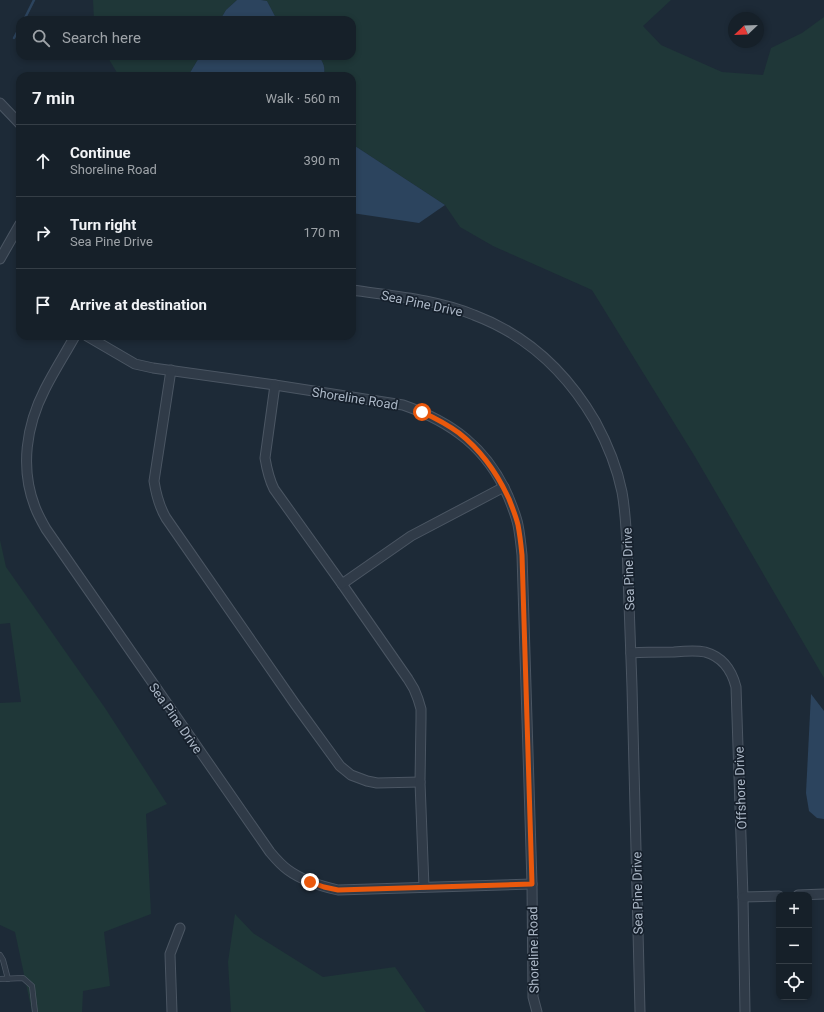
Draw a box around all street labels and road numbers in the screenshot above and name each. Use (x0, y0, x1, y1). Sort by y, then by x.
street label: Sea Pine Drive (380, 288, 464, 319)
street label: Shoreline Road (311, 384, 399, 413)
street label: Sea Pine Drive (620, 527, 637, 611)
street label: Sea Pine Drive (146, 680, 206, 757)
street label: Offshore Drive (732, 746, 749, 830)
street label: Sea Pine Drive (629, 851, 646, 935)
street label: Shoreline Road (525, 906, 542, 994)

